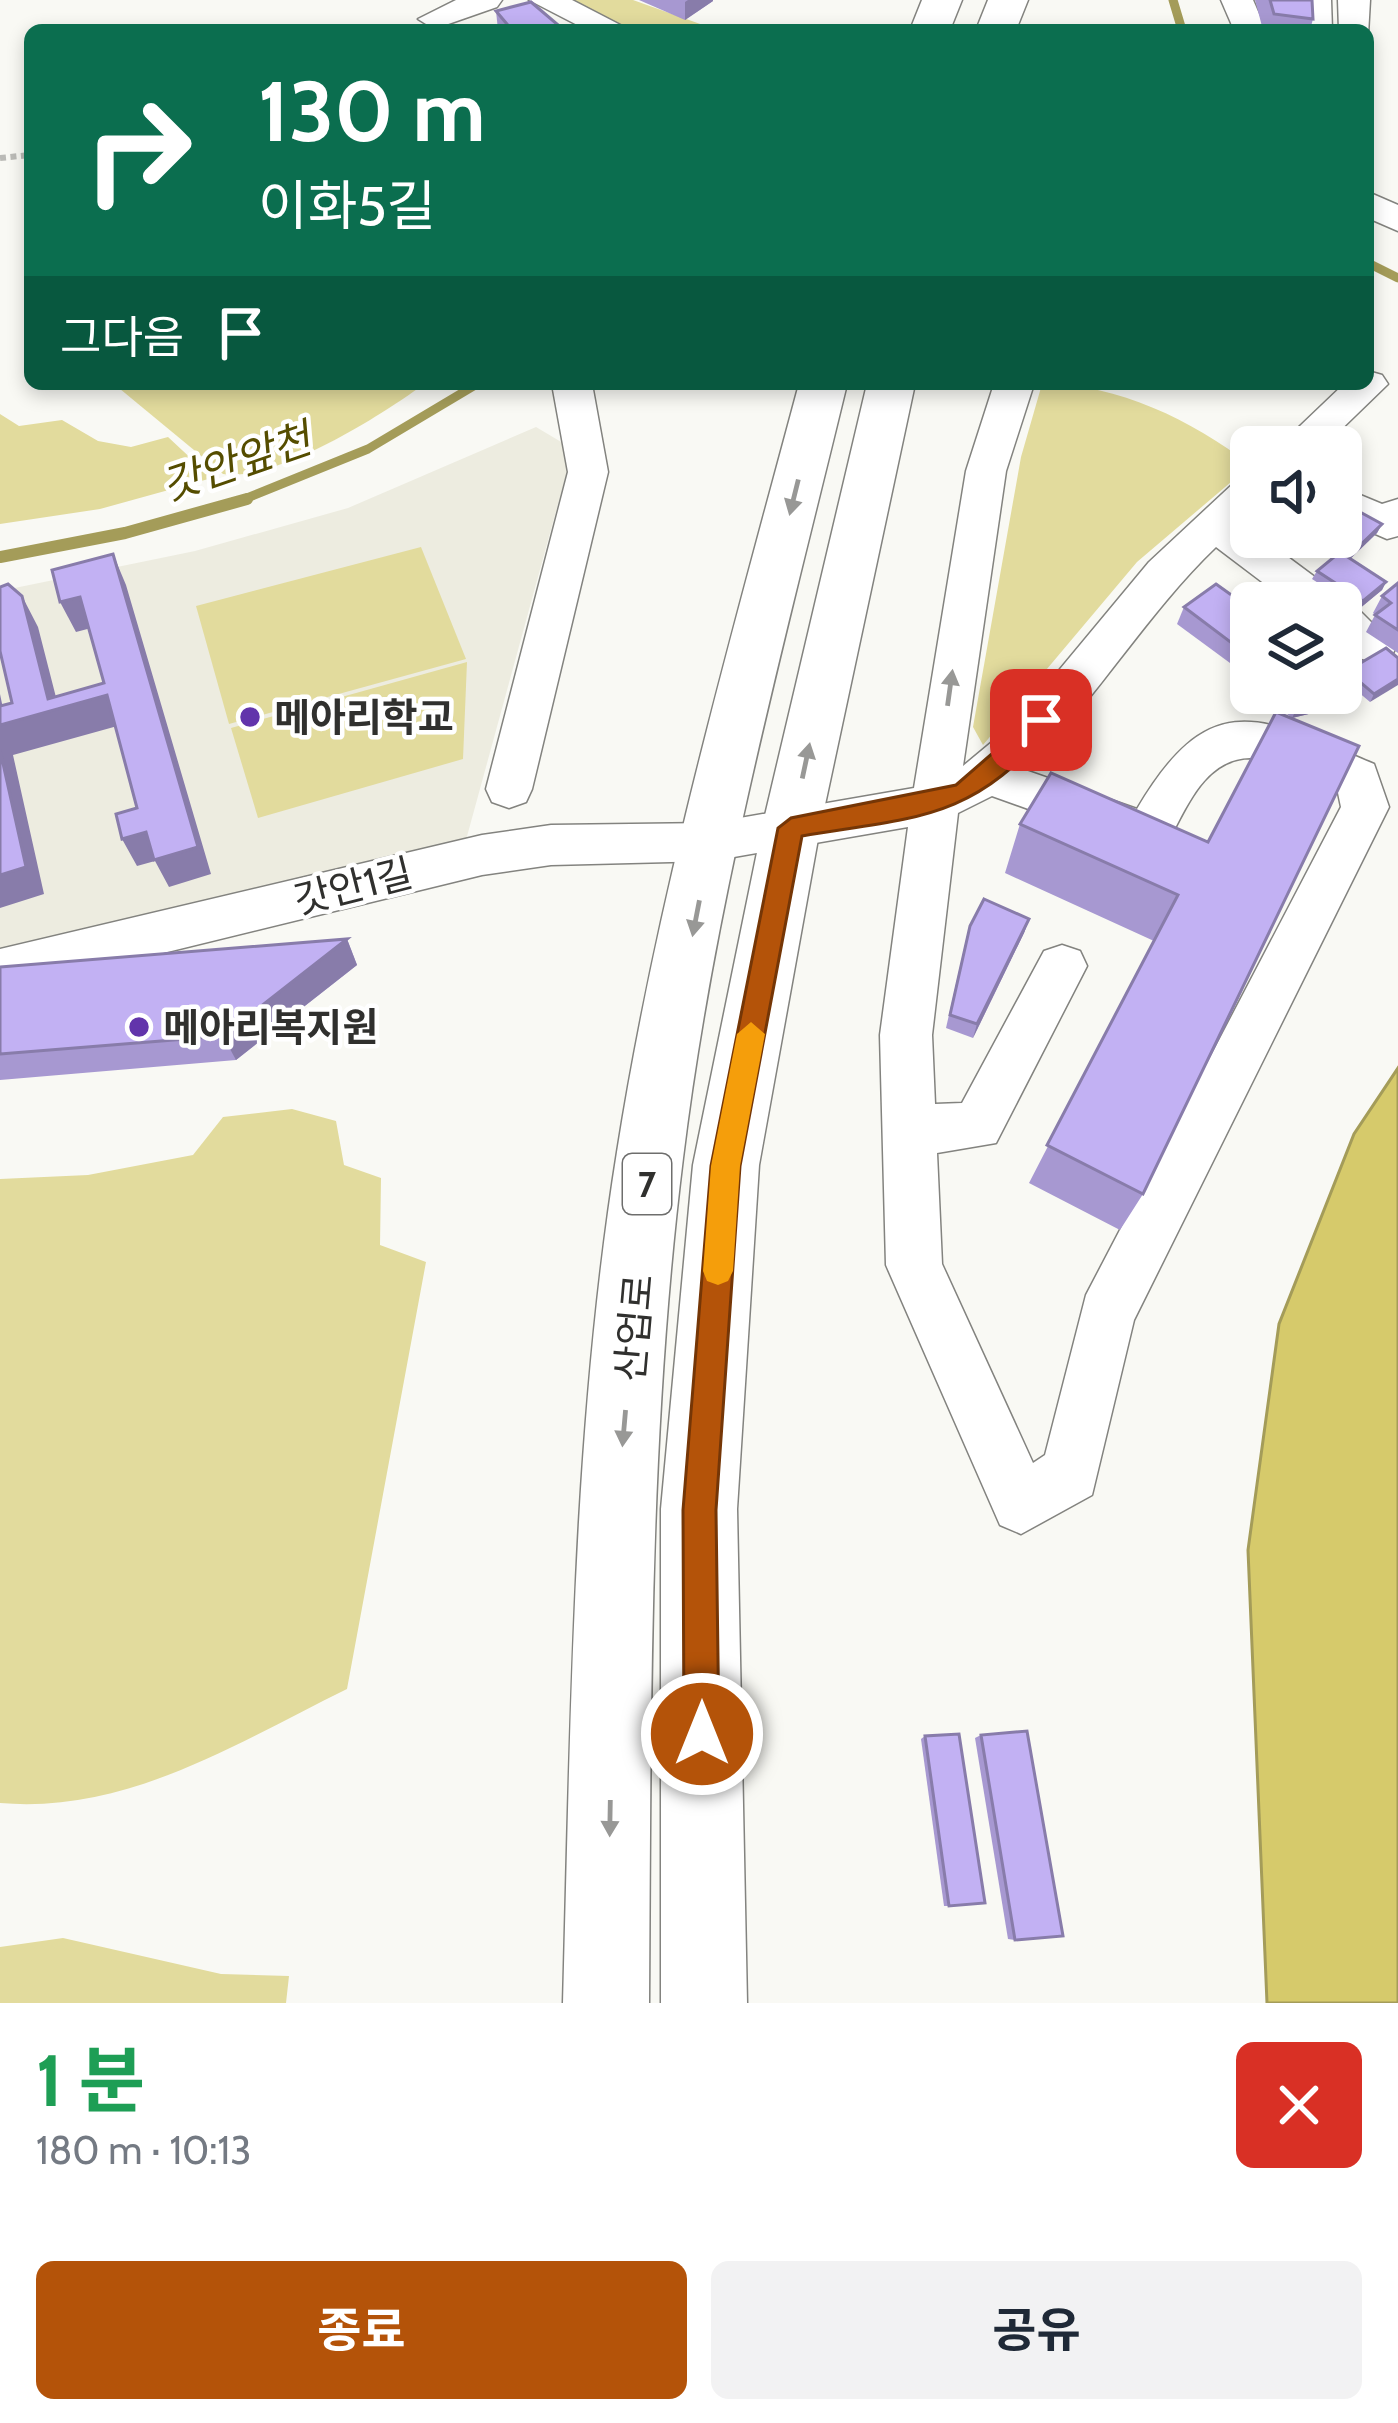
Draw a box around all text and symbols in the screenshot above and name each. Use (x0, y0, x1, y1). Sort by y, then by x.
text: 130 m (258, 60, 485, 162)
icon: right (60, 72, 216, 228)
text: 이화5길 (258, 173, 436, 239)
icon: arrive (208, 300, 274, 366)
text: 그다음 (60, 310, 184, 364)
water label: 갓안앞천 (154, 411, 322, 512)
map controls (1230, 426, 1362, 714)
button: sound (1230, 426, 1362, 558)
one-way arrow (784, 479, 803, 516)
button: layers (1230, 582, 1362, 714)
one-way arrow (941, 669, 960, 706)
pin (990, 669, 1092, 771)
icon: arrive (1008, 687, 1074, 753)
place label: 메아리학교 (274, 693, 453, 741)
marker: 메아리학교 (237, 704, 263, 730)
one-way arrow (797, 741, 816, 779)
street label: 갓안1길 (289, 848, 417, 924)
one-way arrow (686, 900, 705, 937)
place label: 메아리복지원 (163, 1003, 378, 1051)
marker: 메아리복지원 (126, 1014, 152, 1040)
road number: 7 (623, 1154, 671, 1214)
street label: 산업로 (605, 1272, 663, 1384)
one-way arrow (614, 1410, 633, 1447)
position arrow (639, 1671, 765, 1797)
one-way arrow (601, 1800, 620, 1838)
text: 1 분 (36, 2037, 145, 2124)
button: close (1236, 2042, 1362, 2168)
text: 180 m · 10:13 (36, 2126, 251, 2174)
button: 종료 (36, 2261, 687, 2399)
button: 공유 (711, 2261, 1362, 2399)

